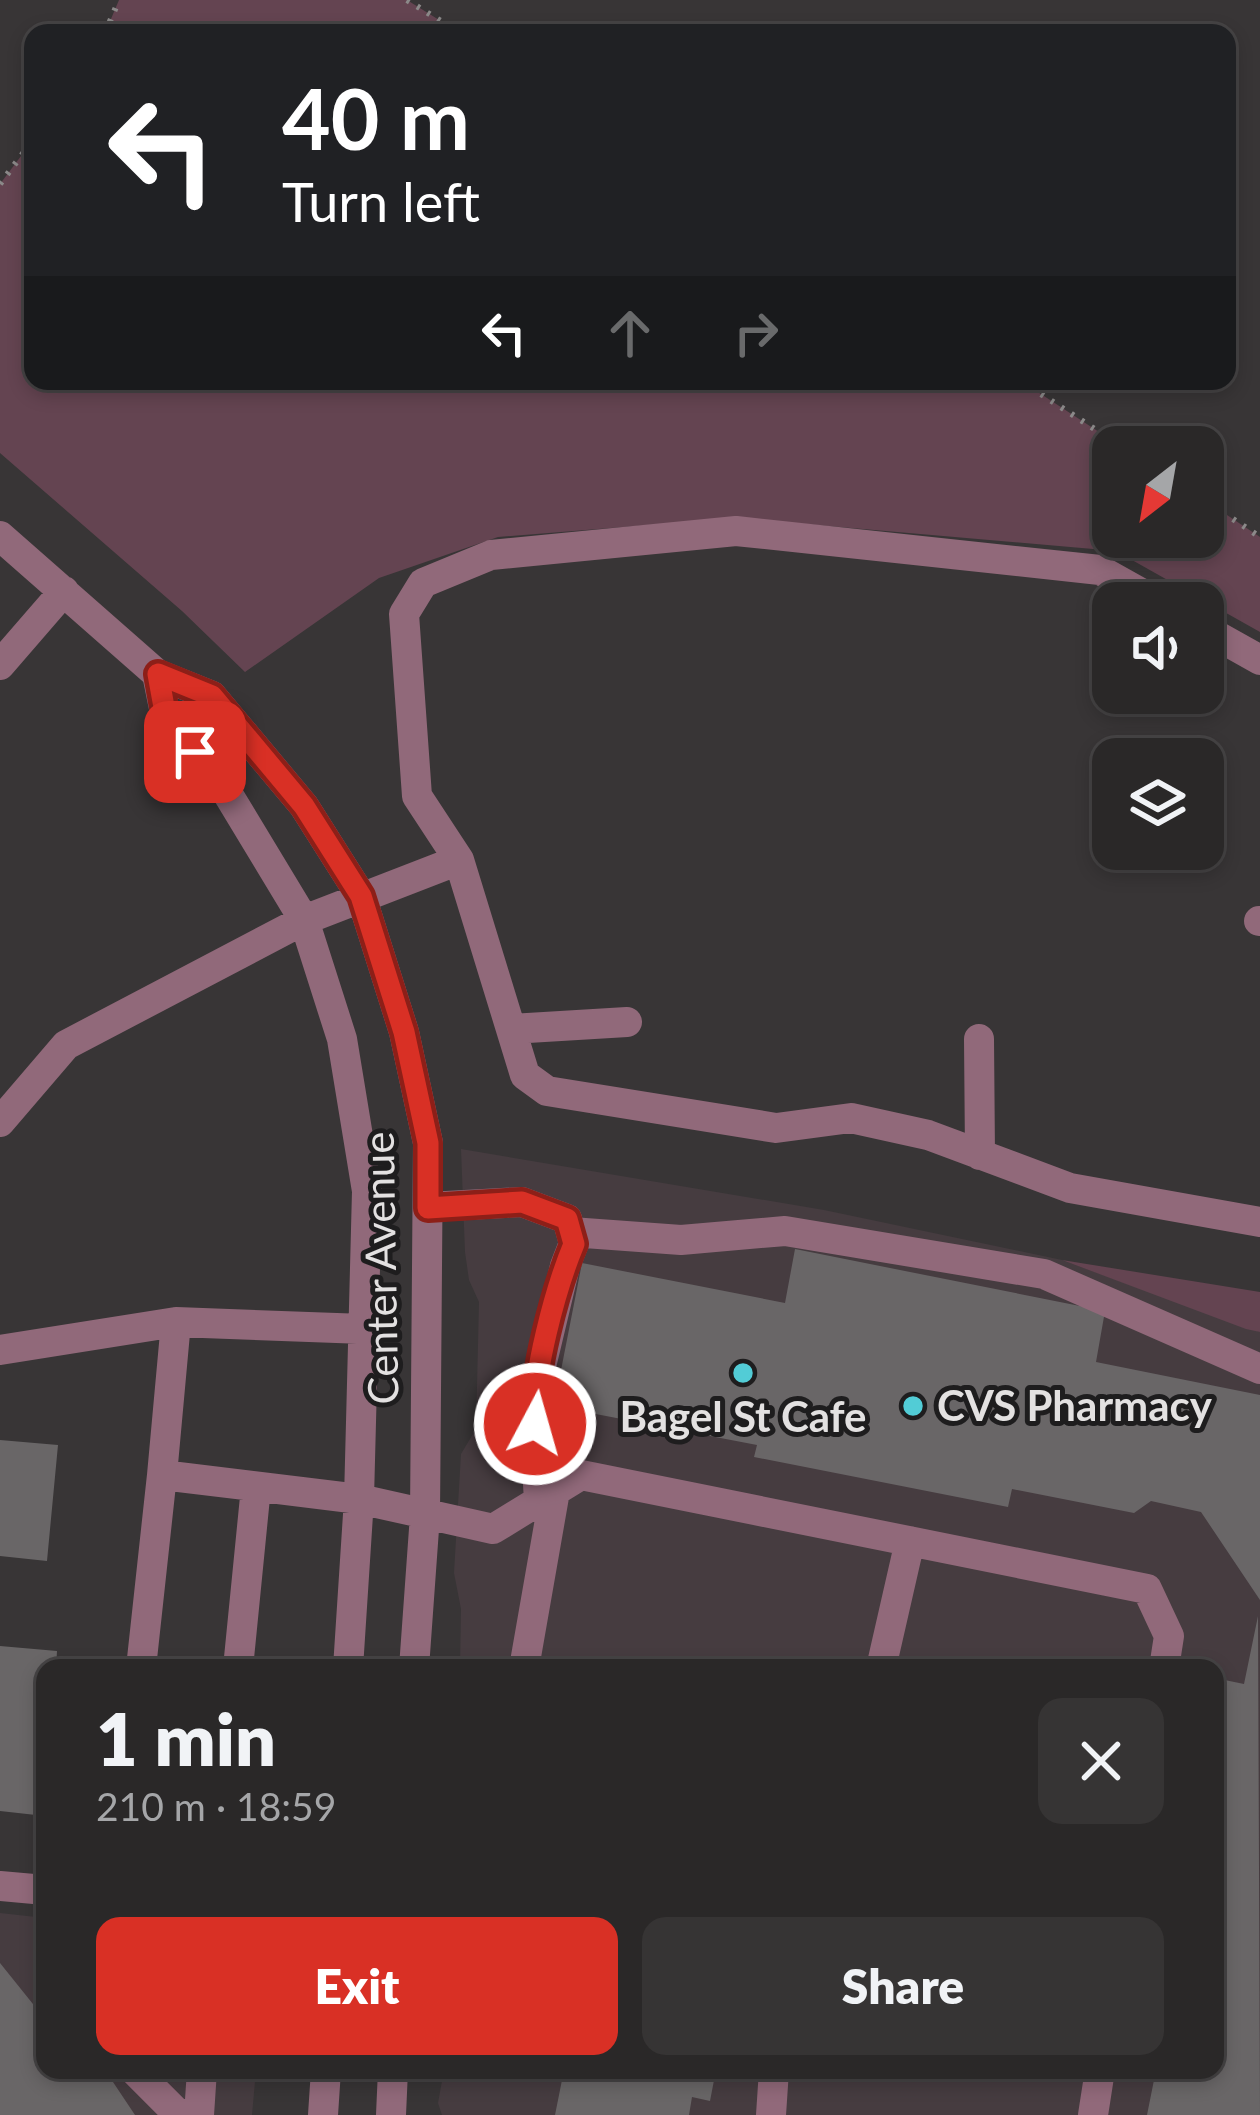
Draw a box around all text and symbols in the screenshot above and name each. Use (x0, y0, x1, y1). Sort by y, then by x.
text: 40 m (282, 67, 470, 168)
icon: left (84, 72, 240, 228)
text: Turn left (282, 169, 480, 234)
icon: left (471, 300, 537, 366)
icon: ahead (597, 300, 663, 366)
icon: right (723, 300, 789, 366)
north arrow (1092, 426, 1224, 558)
map controls (1092, 426, 1224, 870)
button: sound (1092, 582, 1224, 714)
pin (144, 701, 246, 803)
icon: arrive (162, 719, 228, 785)
button: layers (1092, 738, 1224, 870)
street label: Center Avenue (353, 1131, 407, 1405)
marker: Bagel St Cafe (730, 1360, 756, 1386)
position arrow (472, 1361, 598, 1487)
place label: CVS Pharmacy (937, 1380, 1213, 1430)
place label: Bagel St Cafe (619, 1391, 867, 1441)
marker: CVS Pharmacy (900, 1393, 926, 1419)
text: 1 min (96, 1695, 276, 1781)
button: close (1038, 1698, 1164, 1824)
text: 210 m · 18:59 (96, 1783, 336, 1829)
button: Exit (96, 1917, 618, 2055)
button: Share (642, 1917, 1164, 2055)

